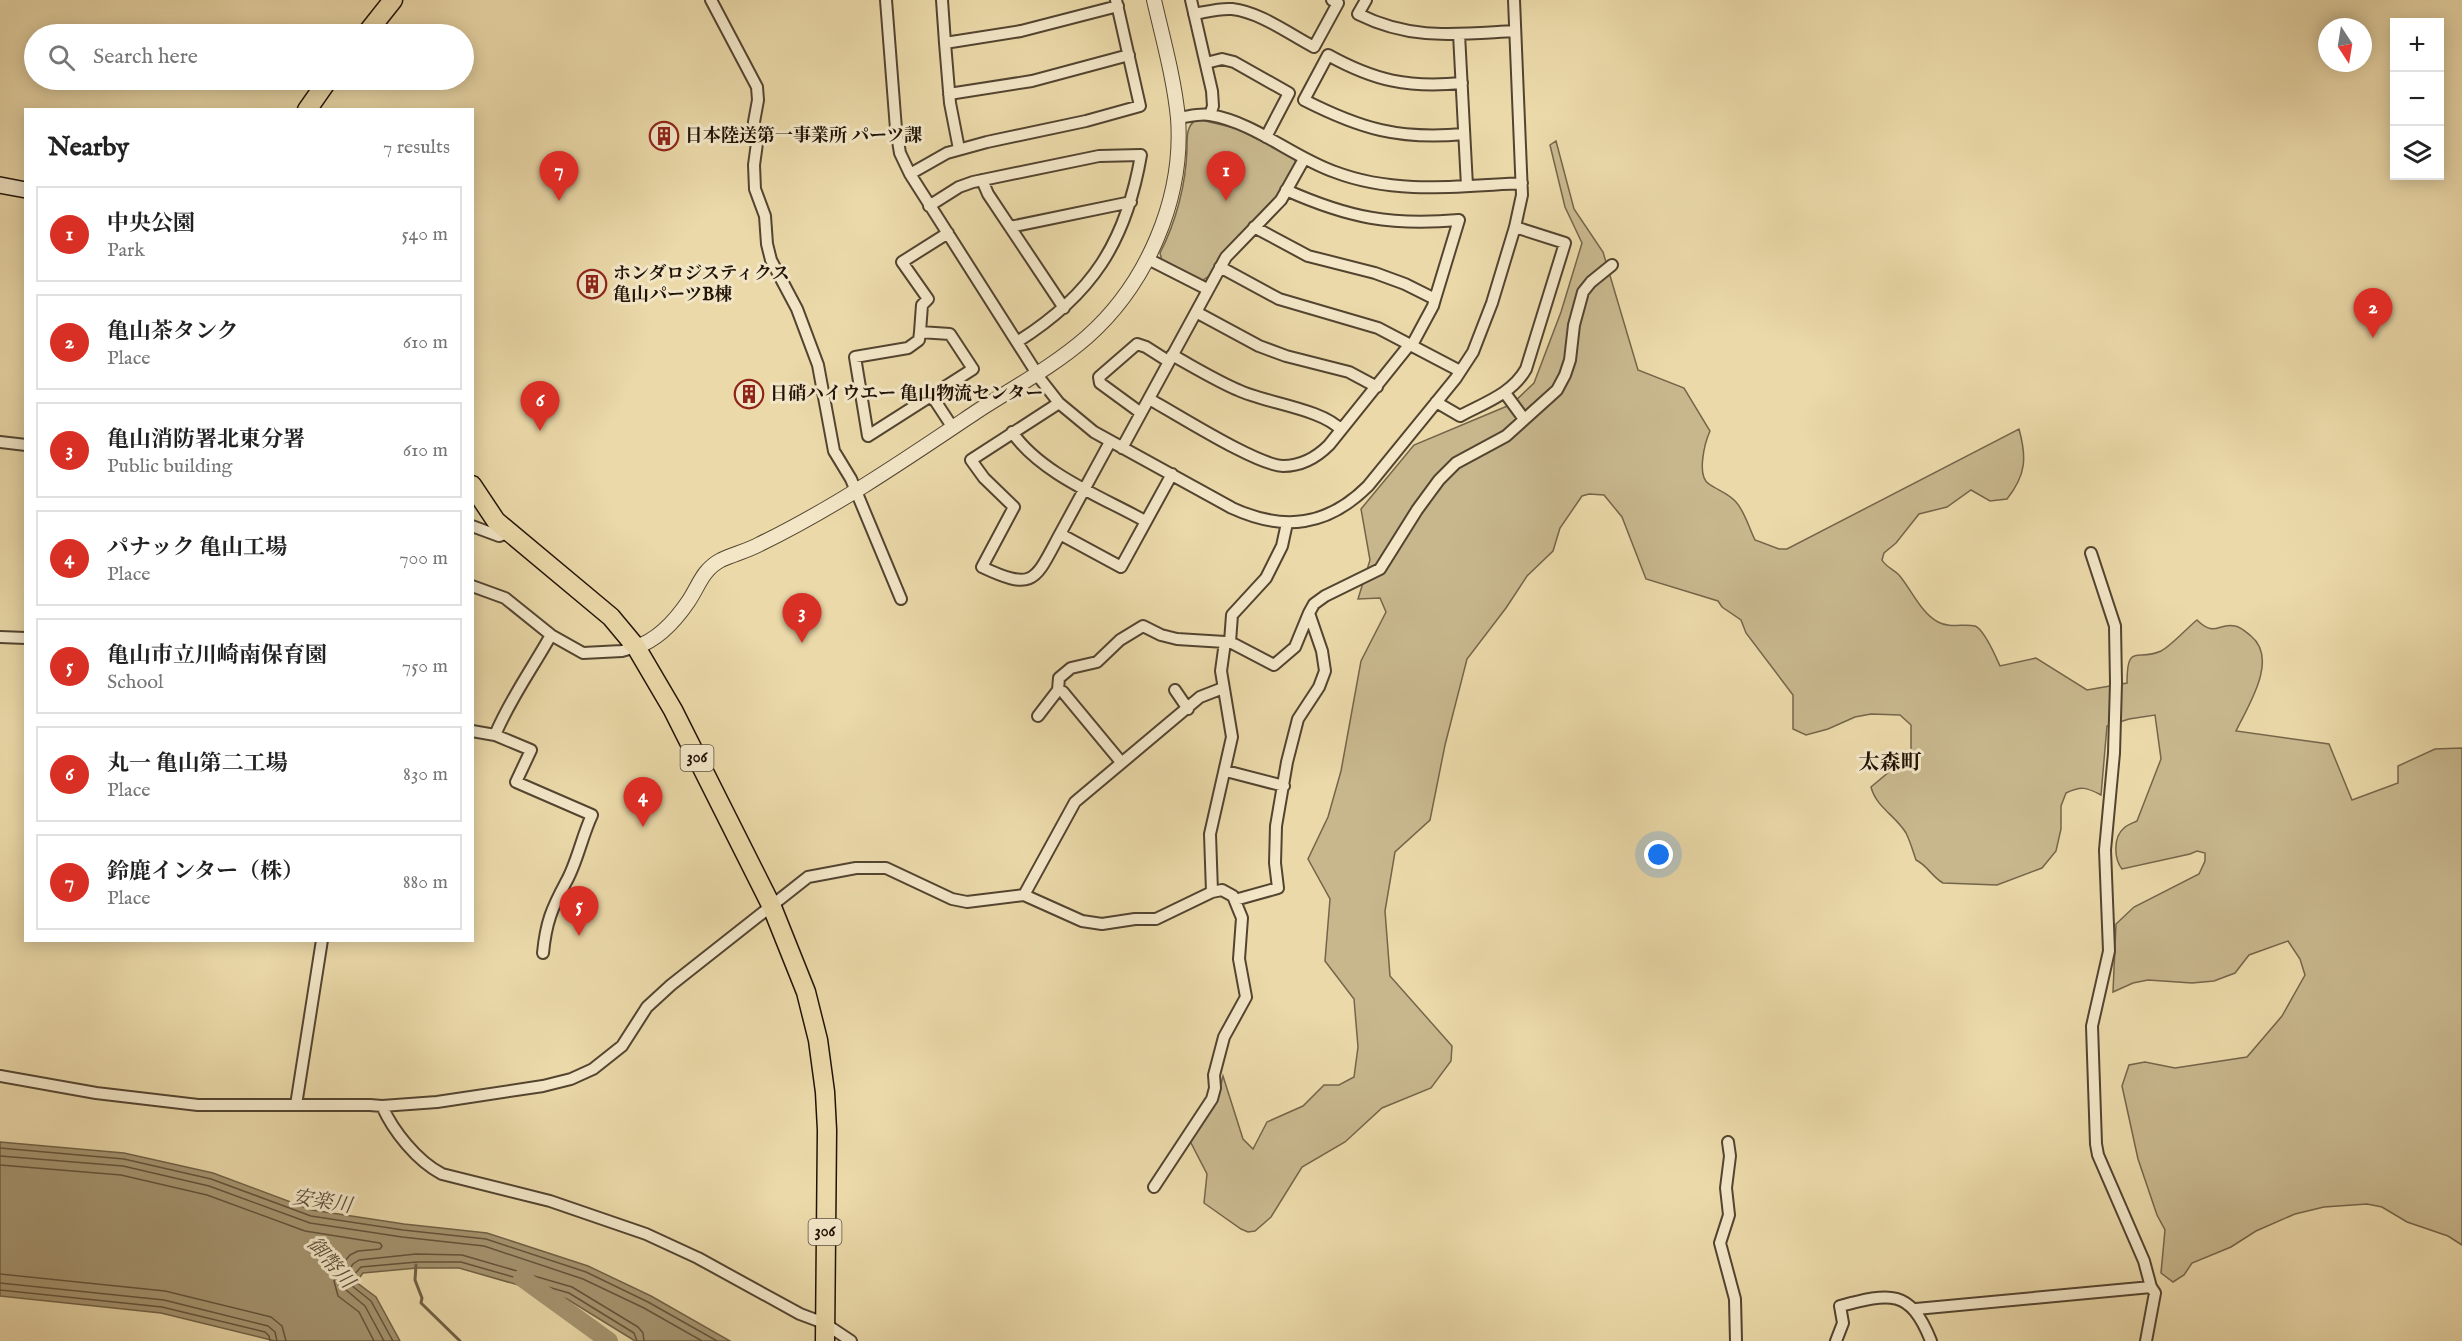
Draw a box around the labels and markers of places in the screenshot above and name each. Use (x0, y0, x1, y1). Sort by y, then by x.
building icon: 日本陸送第一事業所 パーツ課 (648, 120, 680, 152)
place label: 日本陸送第一事業所 パーツ課 (685, 125, 922, 148)
pin: 7 (540, 152, 578, 201)
pin: 1 (1206, 152, 1246, 201)
place label: ホンダロジスティクス 亀山パーツB棟 (613, 263, 790, 307)
building icon: ホンダロジスティクス 亀山パーツB棟 (576, 268, 608, 300)
pin: 2 (2354, 288, 2392, 338)
building icon: 日硝ハイウエー 亀山物流センター (733, 378, 765, 410)
pin: 6 (520, 382, 560, 431)
place label: 日硝ハイウエー 亀山物流センター (770, 383, 1043, 406)
pin: 3 (782, 594, 822, 643)
pin: 4 (624, 778, 662, 827)
pin: 5 (560, 886, 598, 936)

